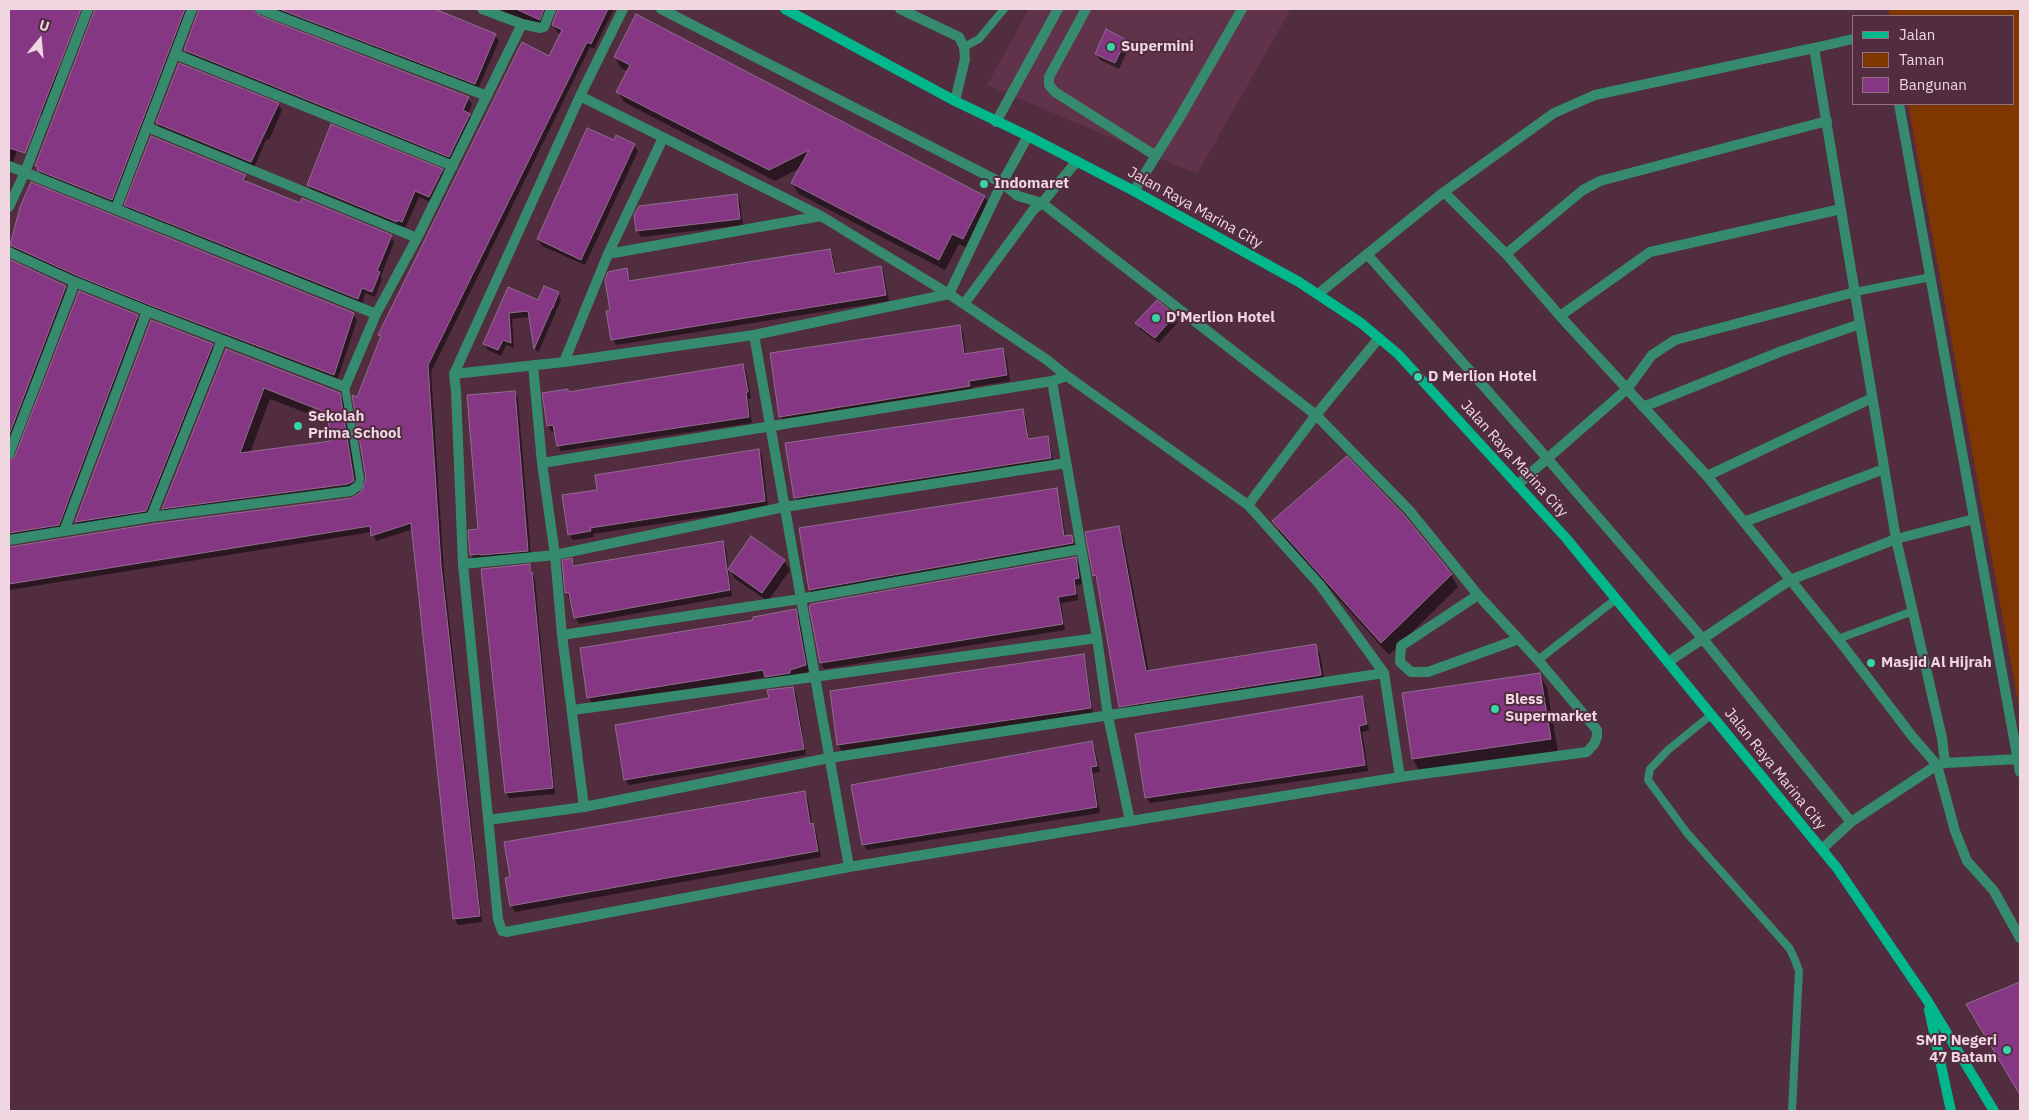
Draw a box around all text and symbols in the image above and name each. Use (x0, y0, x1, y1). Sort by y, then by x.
north arrow (15, 15, 65, 65)
legend (1852, 15, 2014, 105)
text: U (37, 16, 52, 36)
text: Jalan (1899, 25, 1935, 44)
place label: Supermini (1121, 38, 1194, 56)
marker: Supermini (1105, 41, 1117, 53)
text: Taman (1899, 50, 1944, 69)
text: Bangunan (1899, 75, 1967, 94)
street label: Jalan Raya Marina City (1124, 163, 1266, 253)
place label: Indomaret (994, 175, 1069, 193)
marker: Indomaret (978, 178, 990, 190)
place label: D'Merlion Hotel (1166, 309, 1275, 327)
marker: D'Merlion Hotel (1150, 312, 1162, 324)
place label: D Merlion Hotel (1428, 368, 1536, 386)
marker: D Merlion Hotel (1412, 371, 1424, 383)
street label: Jalan Raya Marina City (1457, 397, 1571, 521)
place label: Sekolah Prima School (308, 408, 401, 443)
marker: Sekolah Prima School (292, 420, 304, 432)
place label: Masjid Al Hijrah (1881, 654, 1992, 672)
marker: Masjid Al Hijrah (1865, 657, 1877, 669)
place label: Bless Supermarket (1505, 691, 1597, 726)
marker: Bless Supermarket (1489, 703, 1501, 715)
street label: Jalan Raya Marina City (1720, 705, 1830, 833)
place label: SMP Negeri 47 Batam (1916, 1032, 1997, 1067)
marker: SMP Negeri 47 Batam (2001, 1044, 2013, 1056)

